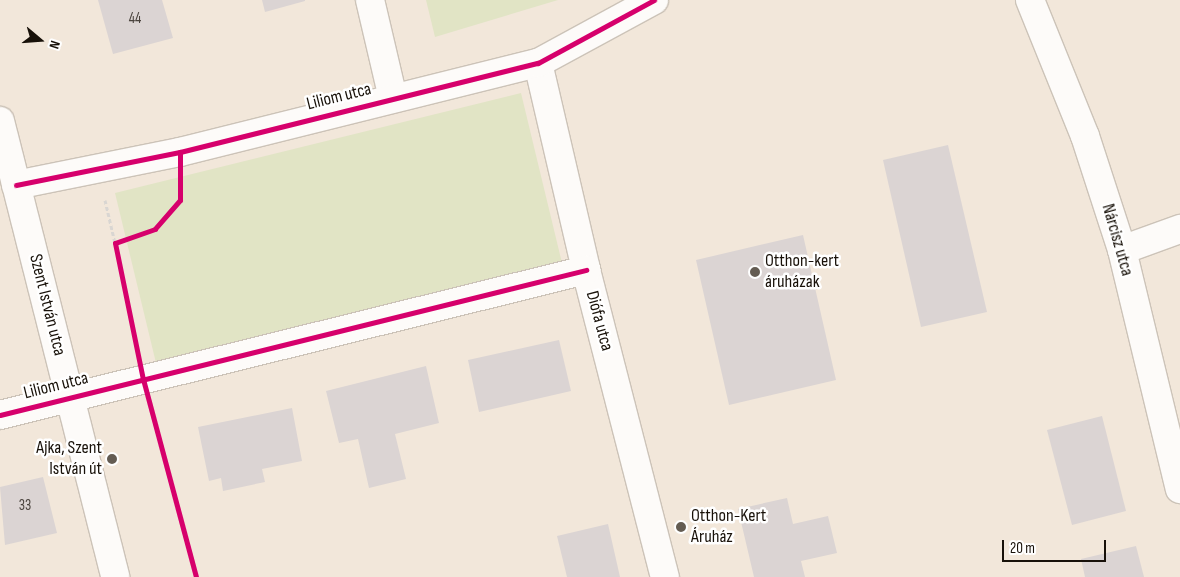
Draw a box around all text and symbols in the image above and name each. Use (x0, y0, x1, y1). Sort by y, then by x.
house number: 44 (129, 10, 141, 28)
north arrow (15, 15, 65, 65)
text: N (46, 39, 64, 51)
street label: Liliom utca (304, 79, 374, 115)
street label: Nárcisz utca (1096, 202, 1138, 278)
place label: Otthon-kert áruházak (765, 251, 839, 294)
street label: Szent István utca (24, 252, 70, 358)
marker: Otthon-kert áruházak (749, 266, 761, 278)
street label: Diófa utca (581, 289, 617, 353)
street label: Liliom utca (21, 368, 91, 404)
place label: Ajka, Szent István út (36, 438, 102, 480)
marker: Ajka, Szent István út (106, 453, 118, 465)
house number: 33 (19, 497, 31, 515)
place label: Otthon-Kert Áruház (691, 506, 766, 548)
marker: Otthon-Kert Áruház (675, 521, 687, 533)
scale bar (1005, 530, 1109, 562)
text: 20 m (1010, 539, 1035, 558)

